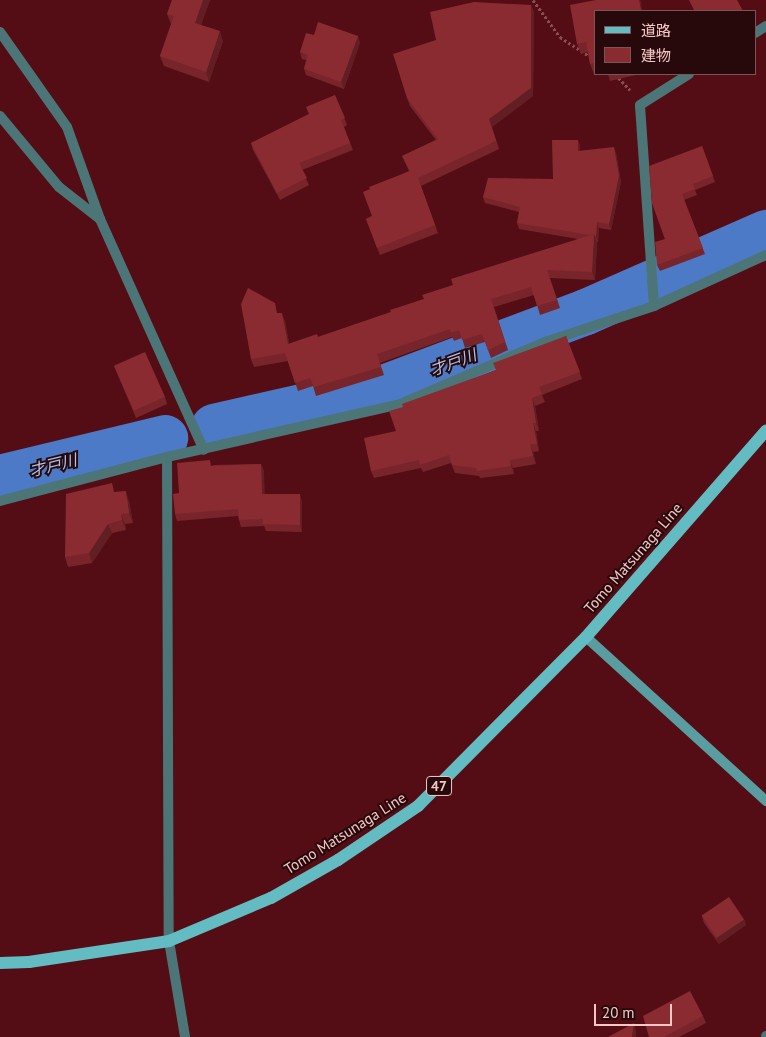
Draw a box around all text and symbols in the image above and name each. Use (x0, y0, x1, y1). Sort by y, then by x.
legend (594, 10, 756, 75)
text: 道路 (641, 21, 671, 40)
text: 建物 (641, 46, 671, 65)
water label: 才戸川 (427, 345, 479, 379)
water label: 才戸川 (27, 450, 79, 480)
street label: Tomo Matsunaga Line (580, 499, 686, 617)
road number: 47 (425, 774, 453, 798)
street label: Tomo Matsunaga Line (281, 788, 409, 878)
scale bar (596, 994, 674, 1026)
text: 20 m (602, 1003, 635, 1022)

